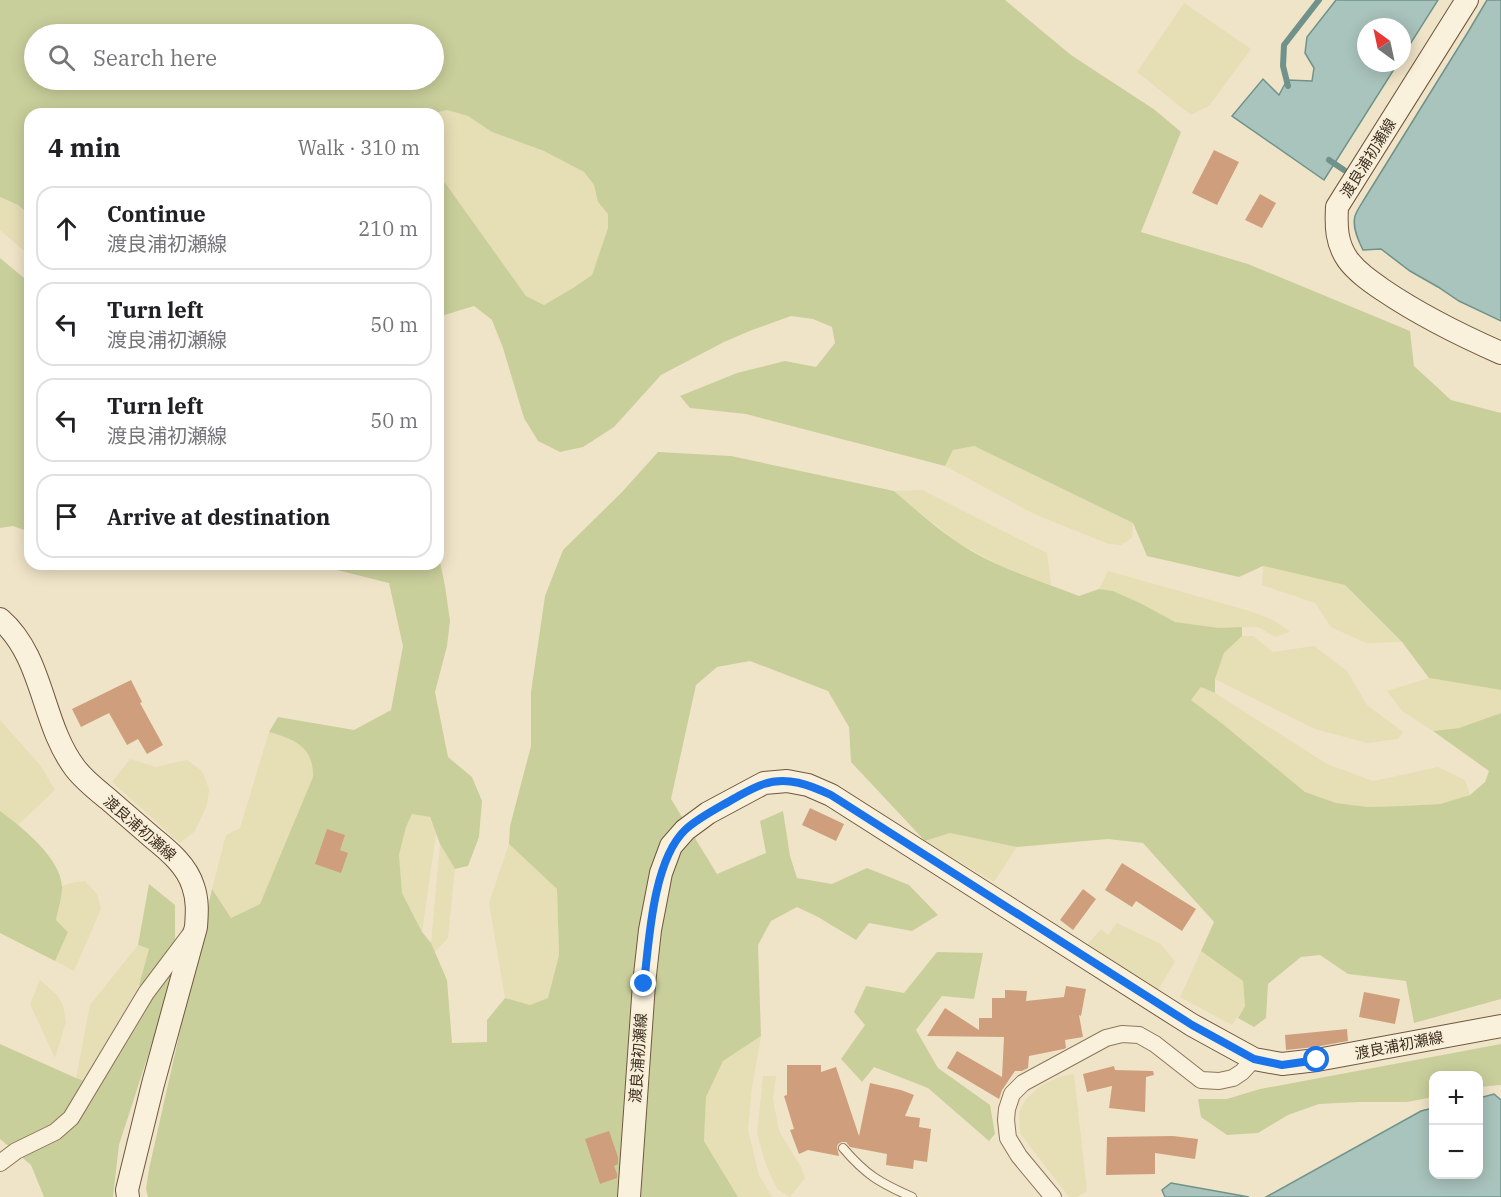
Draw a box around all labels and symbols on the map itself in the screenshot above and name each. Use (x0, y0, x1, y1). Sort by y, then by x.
north arrow (1357, 18, 1411, 72)
street label: 渡良浦初瀬線 (1336, 115, 1400, 201)
street label: 渡良浦初瀬線 (100, 791, 180, 865)
route end (630, 970, 656, 996)
street label: 渡良浦初瀬線 (625, 1012, 651, 1104)
street label: 渡良浦初瀬線 (1353, 1027, 1445, 1063)
route start (1303, 1046, 1329, 1072)

